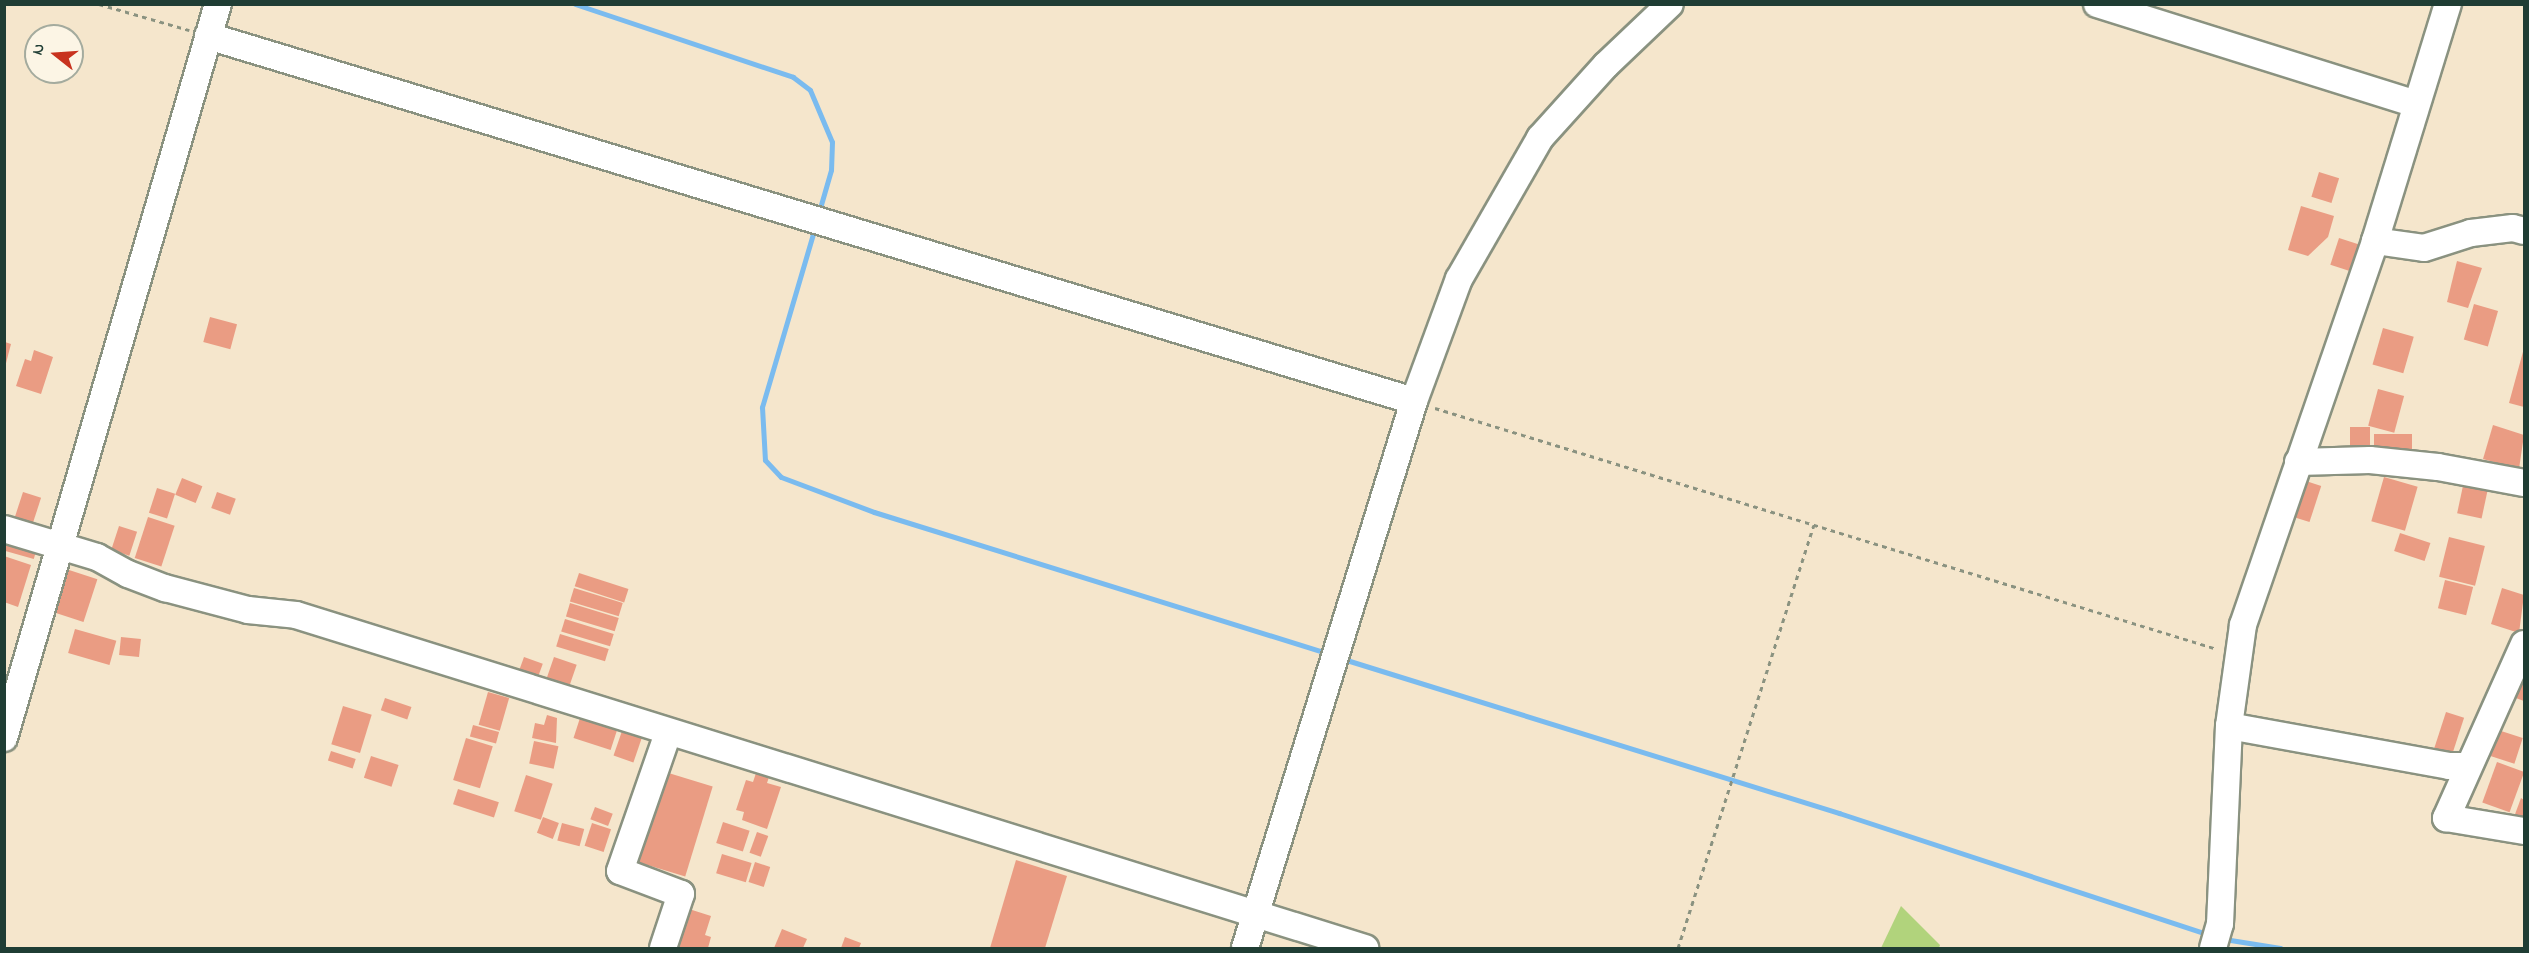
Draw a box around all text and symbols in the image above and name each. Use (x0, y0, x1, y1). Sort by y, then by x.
north arrow (24, 24, 84, 84)
text: N (26, 41, 52, 58)

